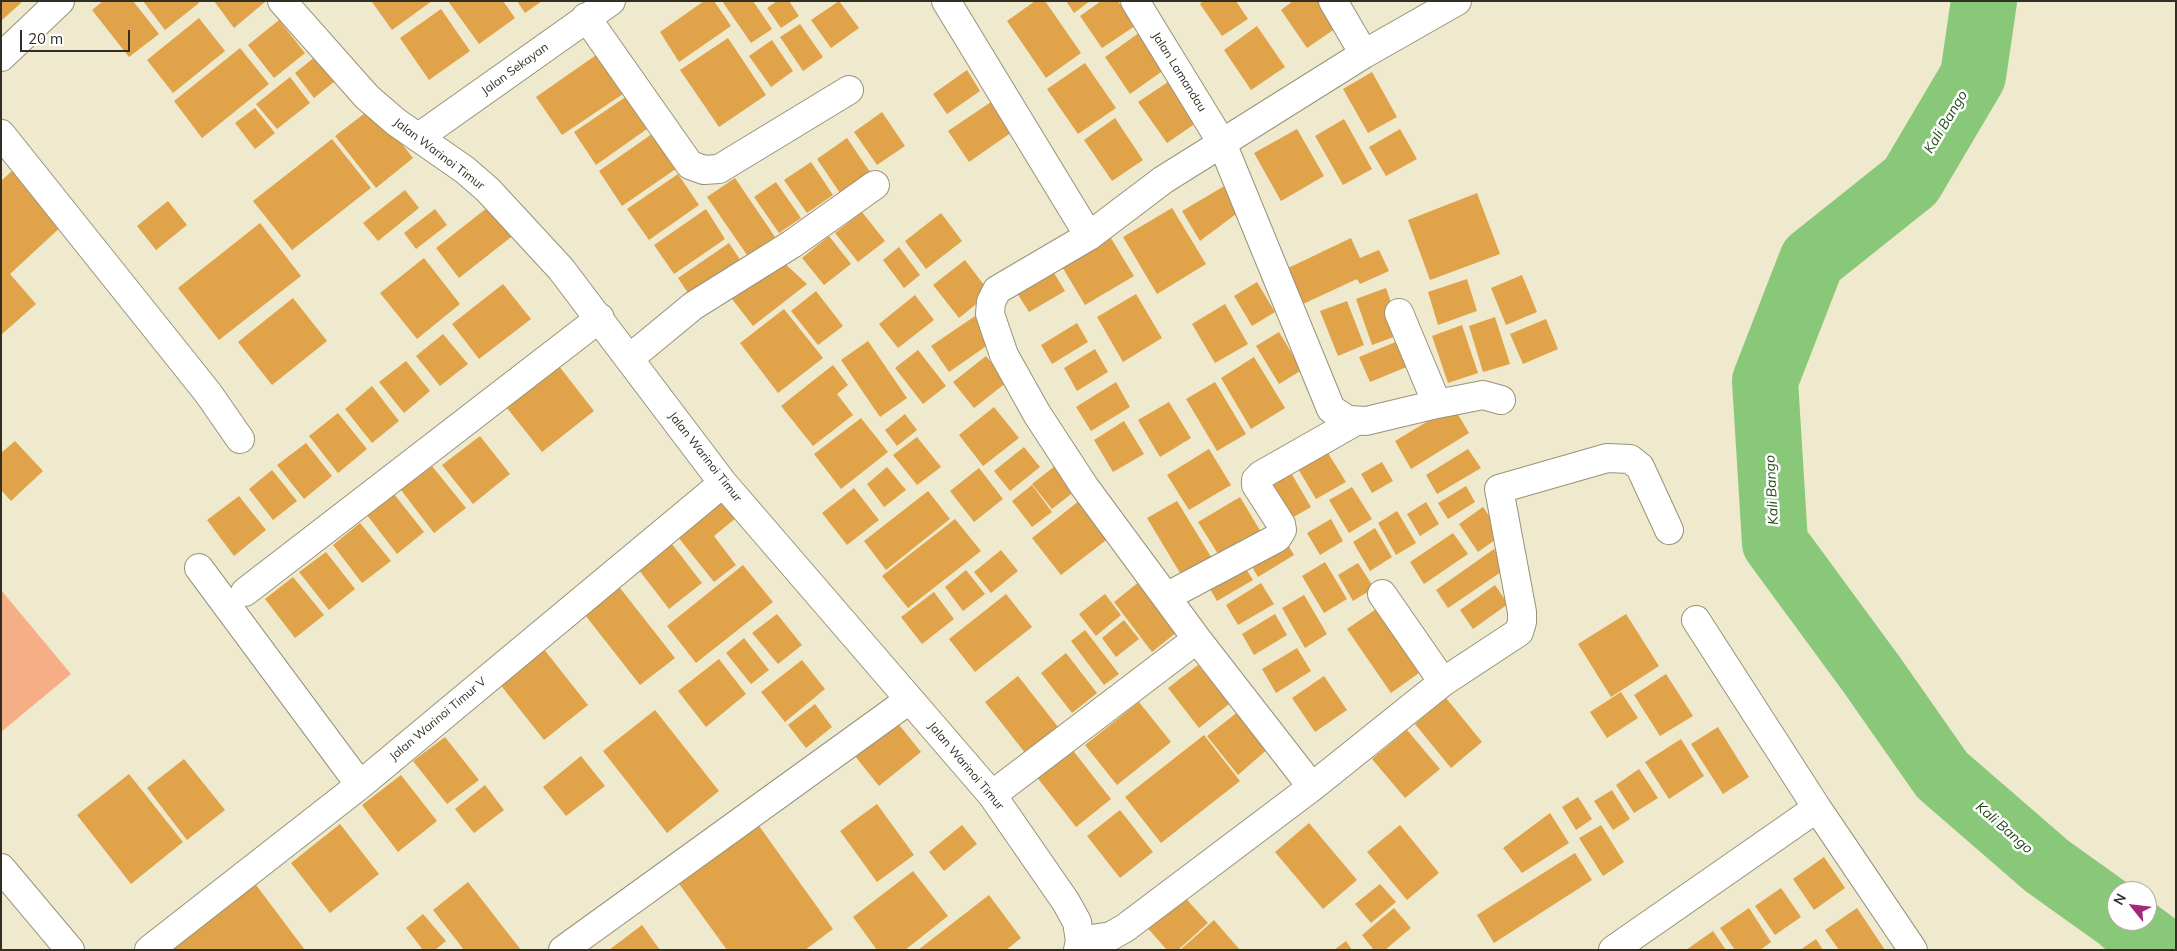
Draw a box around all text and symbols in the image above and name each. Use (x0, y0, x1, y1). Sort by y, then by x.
scale bar (22, 20, 132, 52)
text: 20 m (28, 29, 63, 48)
street label: Jalan Lamandau (1149, 30, 1209, 114)
street label: Jalan Sekayan (479, 40, 551, 98)
water label: Kali Bango (1921, 88, 1971, 156)
street label: Jalan Warinoi Timur (391, 115, 487, 193)
street label: Jalan Warinoi Timur (665, 409, 745, 505)
water label: Kali Bango (1762, 455, 1782, 525)
street label: Jalan Warinoi Timur V (387, 674, 489, 764)
street label: Jalan Warinoi Timur (925, 719, 1007, 813)
water label: Kali Bango (1972, 799, 2036, 857)
north arrow (2107, 881, 2157, 931)
text: N (2109, 890, 2130, 908)

